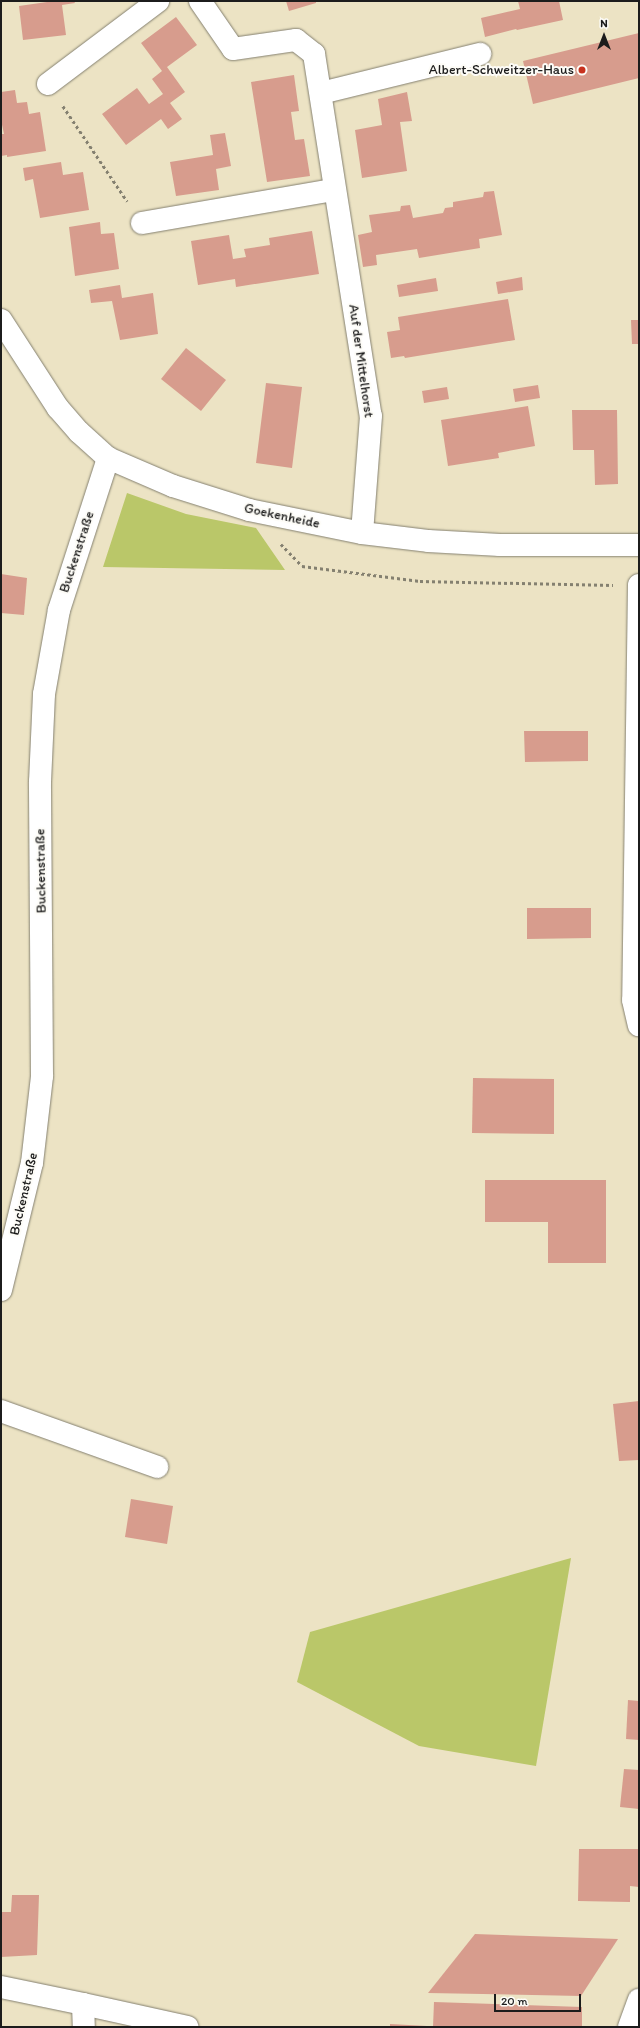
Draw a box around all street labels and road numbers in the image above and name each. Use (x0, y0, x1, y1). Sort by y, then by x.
street label: Auf der Mittelhorst (345, 303, 377, 419)
street label: Goekenheide (243, 500, 321, 532)
street label: Buckenstraße (56, 509, 98, 595)
street label: Buckenstraße (32, 829, 50, 913)
street label: Buckenstraße (6, 1151, 42, 1237)

